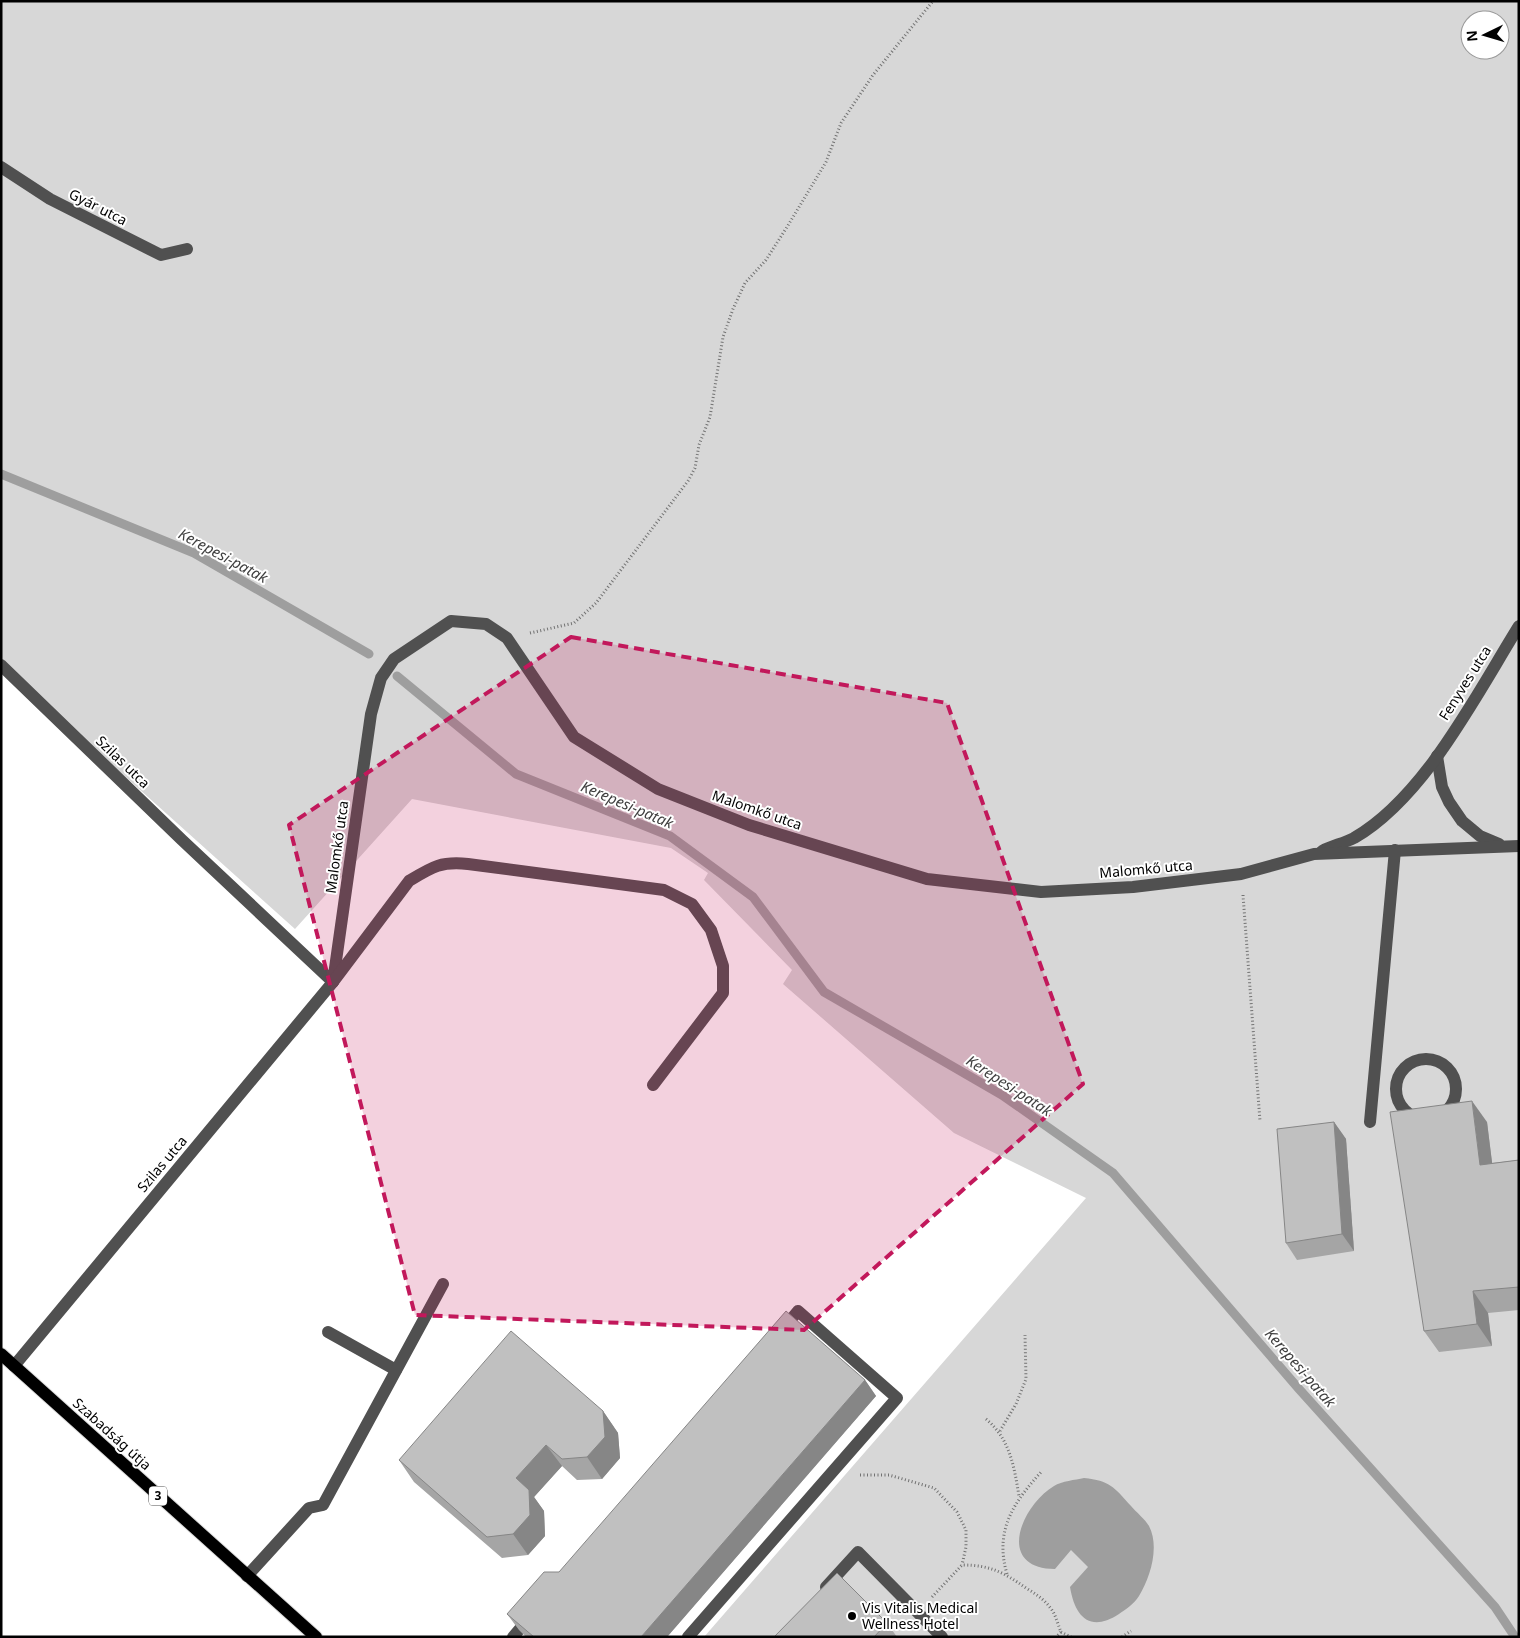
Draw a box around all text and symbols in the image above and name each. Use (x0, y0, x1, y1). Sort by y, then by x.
north arrow (1460, 10, 1510, 60)
text: N (1462, 30, 1482, 43)
street label: Gyár utca (66, 184, 131, 229)
water label: Kerepesi-patak (175, 523, 272, 587)
street label: Fenyves utca (1434, 642, 1495, 724)
street label: Szilas utca (92, 731, 154, 792)
water label: Kerepesi-patak (578, 776, 677, 833)
street label: Malomkő utca (710, 785, 805, 834)
street label: Malomkő utca (321, 799, 352, 895)
street label: Malomkő utca (1099, 855, 1193, 882)
water label: Kerepesi-patak (963, 1050, 1057, 1121)
street label: Szilas utca (132, 1132, 191, 1196)
water label: Kerepesi-patak (1261, 1324, 1341, 1411)
street label: Szabadság útja (69, 1393, 156, 1474)
road number: 3 (149, 1486, 167, 1505)
place label: Vis Vitalis Medical Wellness Hotel (862, 1598, 978, 1633)
marker: Vis Vitalis Medical Wellness Hotel (846, 1610, 858, 1622)

